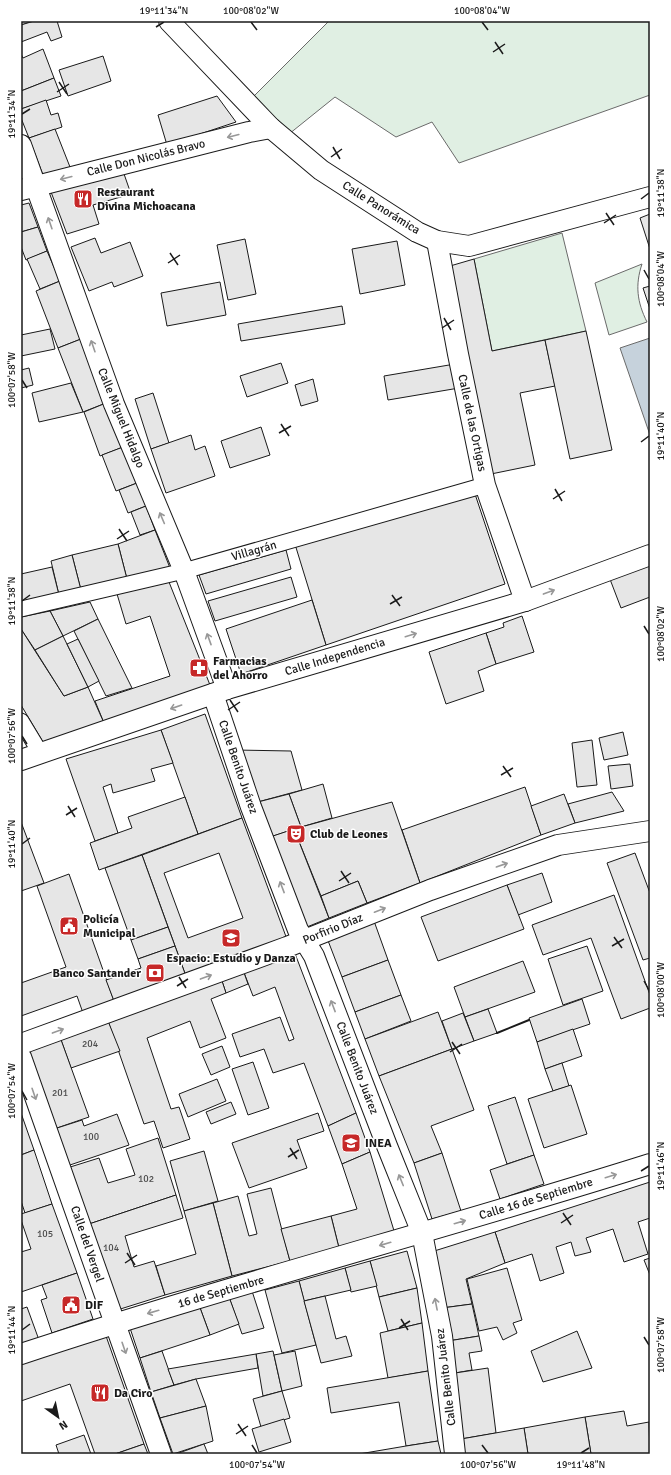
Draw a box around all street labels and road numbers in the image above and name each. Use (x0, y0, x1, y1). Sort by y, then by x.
street label: Calle Don Nicolás Bravo (85, 136, 207, 180)
street label: Calle Panorámica (339, 178, 423, 238)
street label: Calle Miguel Hidalgo (94, 366, 148, 470)
street label: Calle de las Ortigas (454, 373, 490, 473)
street label: Villagrán (230, 537, 278, 565)
street label: Calle Independencia (283, 635, 387, 679)
street label: Calle Benito Juárez (215, 718, 261, 816)
street label: Porfirio Díaz (301, 910, 365, 948)
street label: Calle Benito Juárez (332, 1019, 382, 1117)
street label: Calle 16 de Septiembre (477, 1175, 595, 1223)
street label: Calle del Vergel (67, 1204, 107, 1285)
street label: 16 de Septiembre (176, 1272, 266, 1312)
street label: Calle Benito Juárez (433, 1327, 459, 1427)

